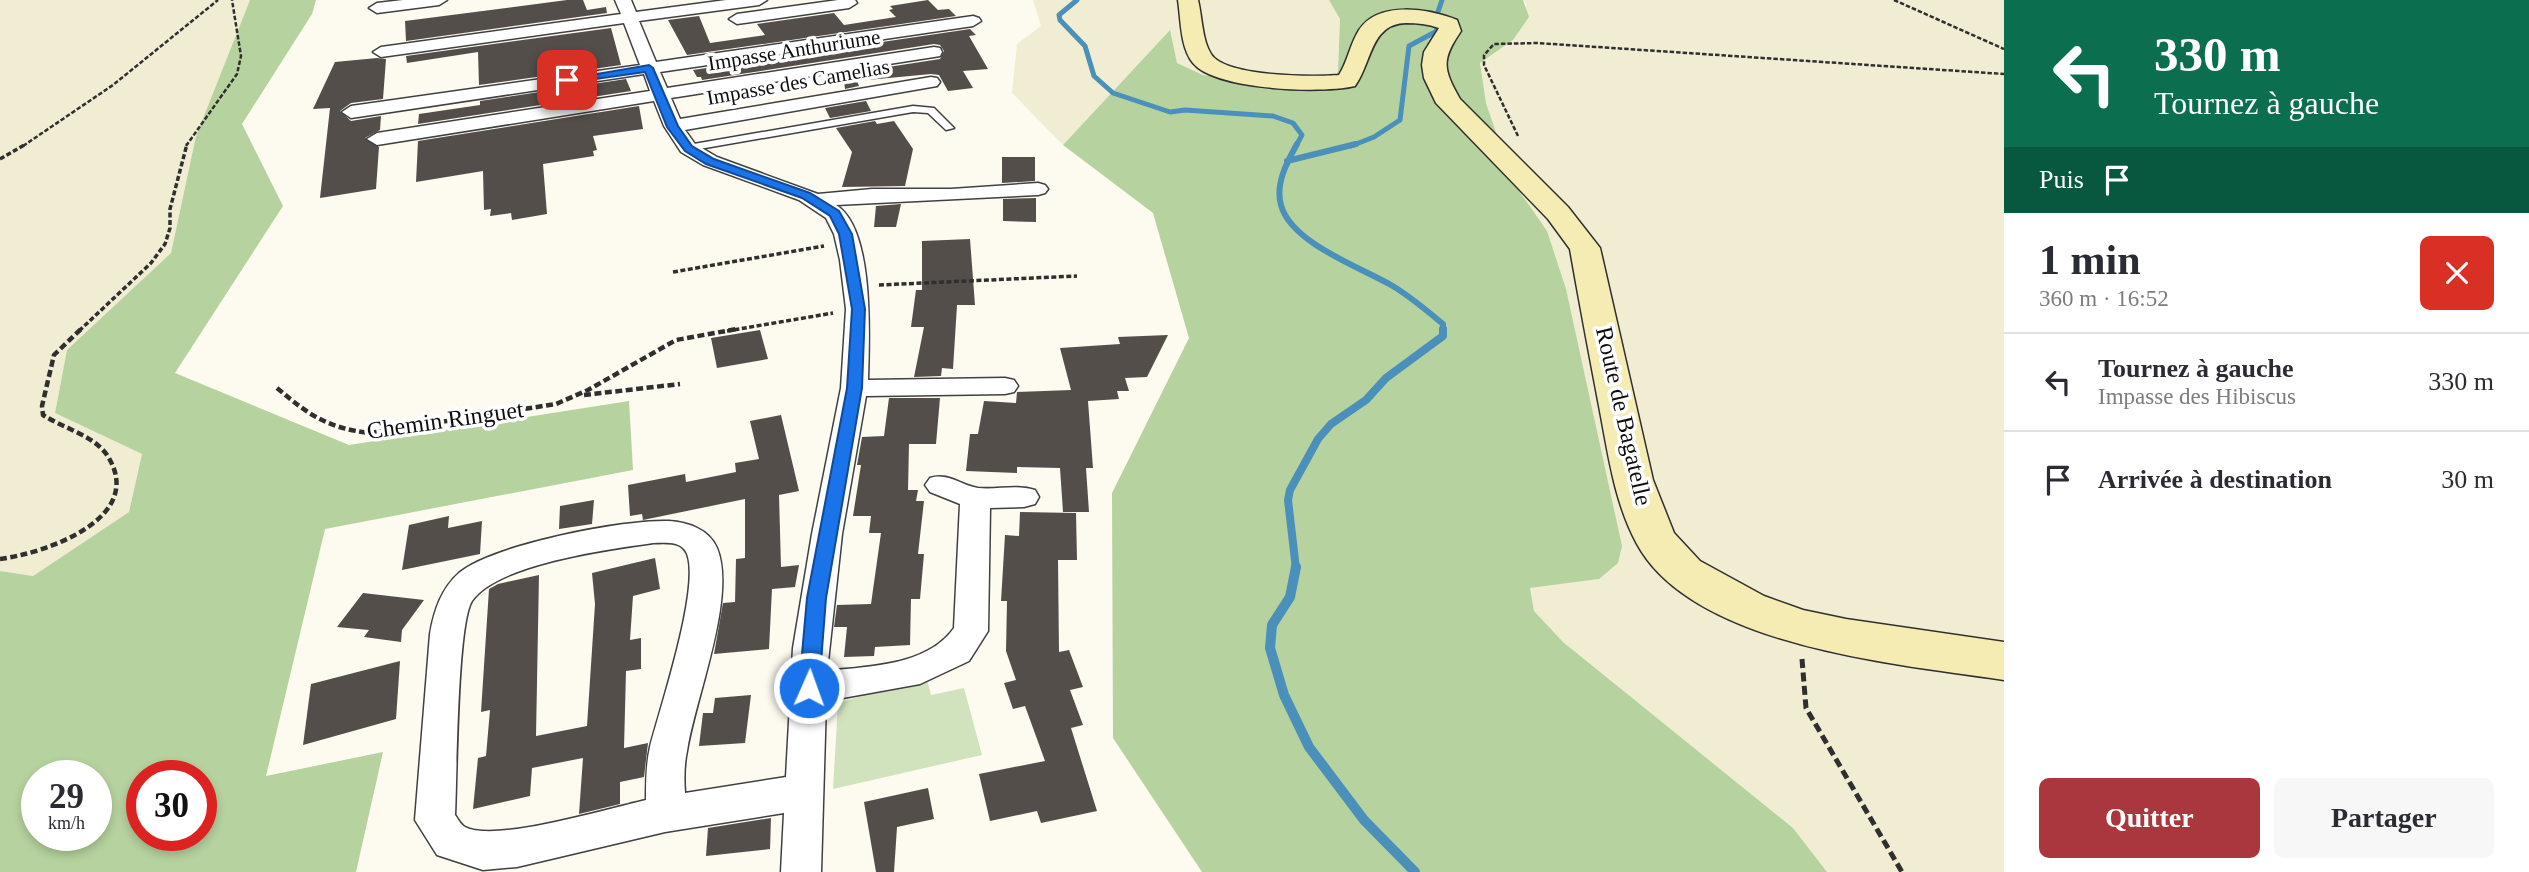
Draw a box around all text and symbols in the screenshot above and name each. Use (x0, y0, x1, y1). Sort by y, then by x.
street label: Impasse Anthuriume (706, 25, 882, 75)
text: 330 m (2154, 27, 2281, 82)
icon: left (2039, 28, 2130, 119)
pin (537, 50, 597, 110)
street label: Impasse des Camelias (705, 54, 891, 110)
icon: arrive (548, 61, 586, 99)
text: Tournez à gauche (2154, 85, 2379, 121)
icon: arrive (2098, 161, 2136, 199)
text: Puis (2039, 165, 2084, 194)
button: close (2420, 236, 2494, 310)
text: 1 min (2039, 237, 2141, 283)
text: 360 m · 16:52 (2039, 286, 2169, 311)
street label: Route de Bagatelle (1591, 324, 1657, 508)
text: Tournez à gauche (2098, 354, 2294, 383)
icon: left (2039, 363, 2077, 401)
text: 330 m (2428, 367, 2494, 396)
text: Impasse des Hibiscus (2098, 384, 2296, 409)
street label: Chemin Ringuet (365, 396, 525, 444)
icon: arrive (2039, 461, 2077, 499)
text: Arrivée à destination (2098, 465, 2332, 494)
text: 30 m (2441, 465, 2494, 494)
position arrow (772, 651, 846, 725)
speed limit sign: 30 (126, 760, 217, 851)
text: 29 (49, 777, 84, 816)
button: Quitter (2039, 778, 2260, 858)
button: Partager (2274, 778, 2494, 858)
text: km/h (48, 813, 85, 833)

